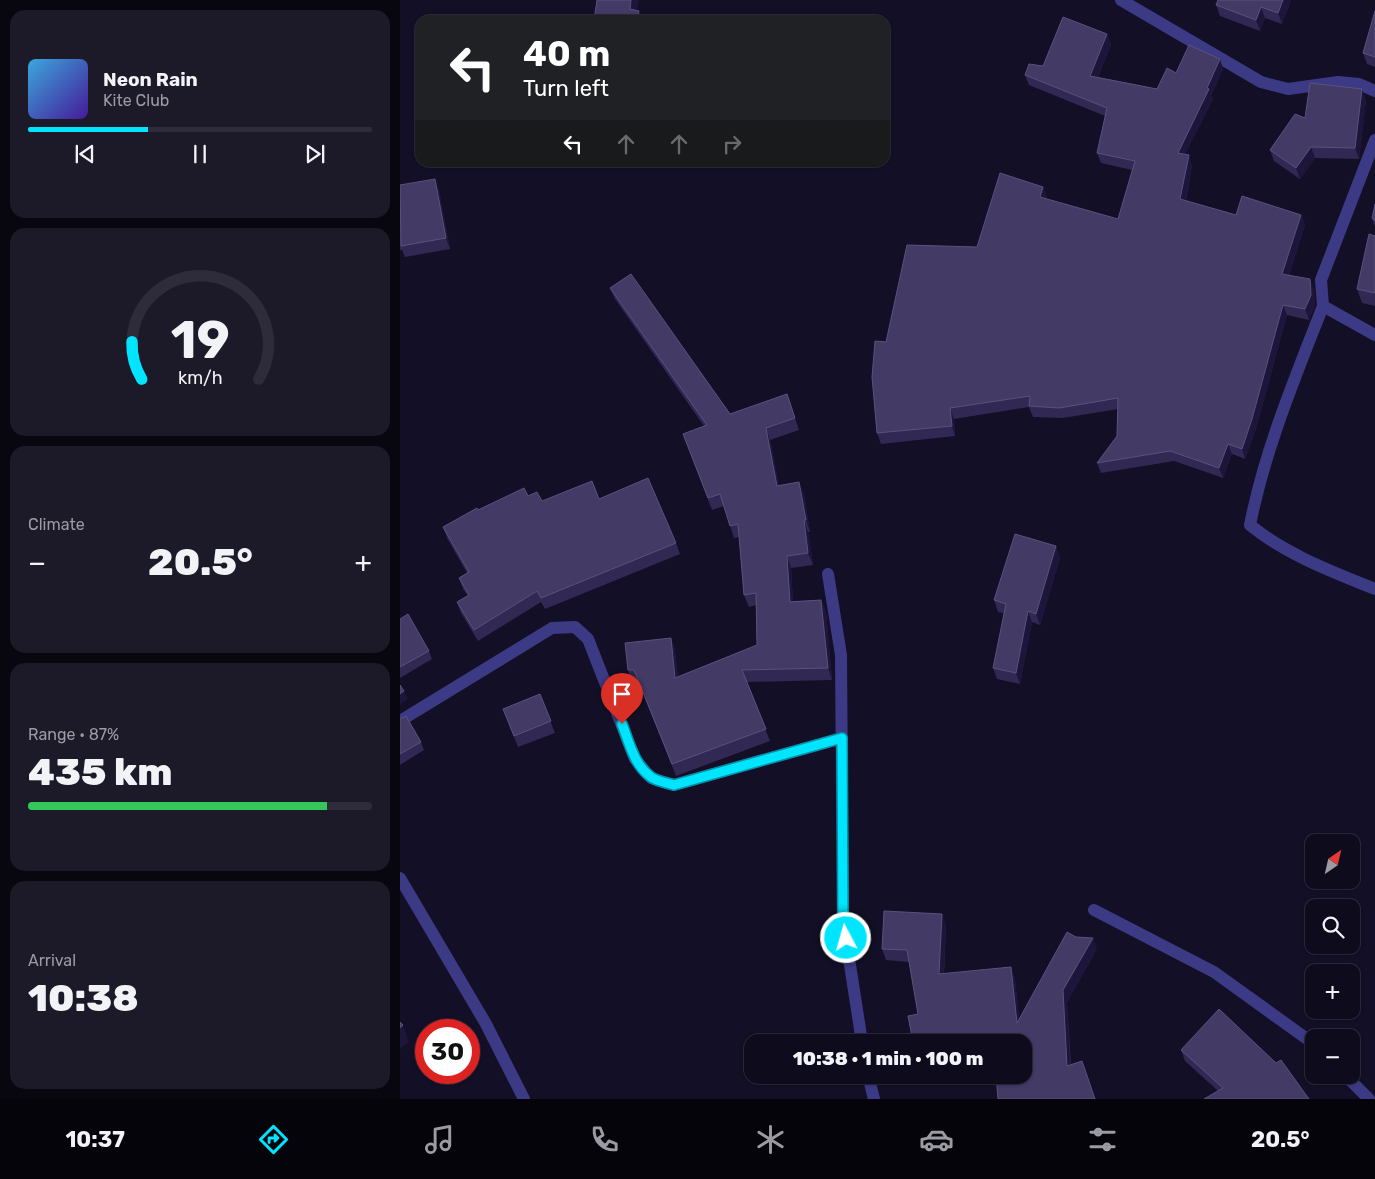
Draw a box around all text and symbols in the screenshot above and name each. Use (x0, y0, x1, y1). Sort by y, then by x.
text: 40 m (523, 33, 610, 75)
icon: left (440, 35, 505, 100)
text: Neon Rain (103, 68, 198, 91)
text: Turn left (523, 75, 609, 102)
text: Kite Club (103, 91, 169, 110)
icon: left (559, 130, 587, 158)
icon: ahead (612, 130, 640, 158)
icon: ahead (665, 130, 693, 158)
icon: right (718, 130, 746, 158)
icon: previous (71, 140, 99, 168)
icon: pause (186, 140, 214, 168)
icon: next (301, 140, 329, 168)
text: 19 (170, 309, 230, 371)
text: km/h (178, 367, 222, 388)
text: Climate (28, 515, 85, 534)
text: 20.5° (148, 539, 253, 585)
text: − (28, 546, 46, 579)
text: + (355, 546, 372, 579)
pin (601, 673, 643, 724)
icon: arrive (608, 680, 636, 708)
text: Range · 87% (28, 725, 119, 744)
text: 435 km (28, 749, 172, 795)
north arrow (1305, 834, 1360, 889)
map controls (1305, 834, 1360, 1084)
button: search (1305, 899, 1360, 954)
position arrow (819, 911, 871, 963)
text: Arrival (28, 951, 76, 970)
button: + (1305, 964, 1360, 1019)
text: 10:38 (28, 975, 139, 1021)
speed limit sign: 30 (415, 1019, 480, 1084)
button: − (1305, 1029, 1360, 1084)
text: 10:38 · 1 min · 100 m (793, 1047, 983, 1070)
icon: directions (256, 1122, 291, 1157)
icon: music (422, 1122, 457, 1157)
icon: phone (587, 1122, 622, 1157)
icon: climate (753, 1122, 788, 1157)
icon: car (919, 1122, 954, 1157)
icon: filters (1085, 1122, 1120, 1157)
text: 10:37 (65, 1126, 125, 1153)
text: 20.5° (1251, 1126, 1309, 1153)

